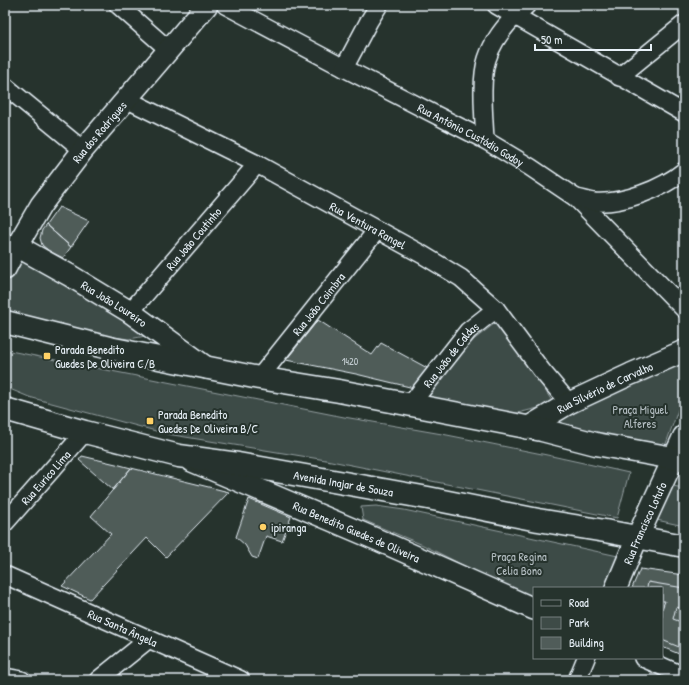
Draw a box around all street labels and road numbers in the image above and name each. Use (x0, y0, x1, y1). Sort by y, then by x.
street label: Rua dos Rodrigues (68, 97, 130, 166)
street label: Rua Antônio Custódio Godoy (415, 99, 528, 170)
street label: Rua Ventura Rangel (327, 197, 410, 253)
street label: Rua João Coutinho (161, 203, 225, 273)
street label: Rua João Coimbra (288, 269, 349, 339)
street label: Rua João Loureiro (78, 276, 151, 331)
street label: Rua João de Caldas (419, 317, 482, 391)
street label: Rua Silvério de Carvalho (553, 357, 656, 417)
street label: Rua Eurico Lima (17, 446, 74, 508)
street label: Avenida Inajar de Souza (292, 466, 395, 500)
street label: Rua Francisco Lotufo (618, 479, 670, 567)
street label: Rua Benedito Guedes de Oliveira (291, 496, 423, 566)
street label: Rua Santa Ângela (85, 605, 161, 650)

